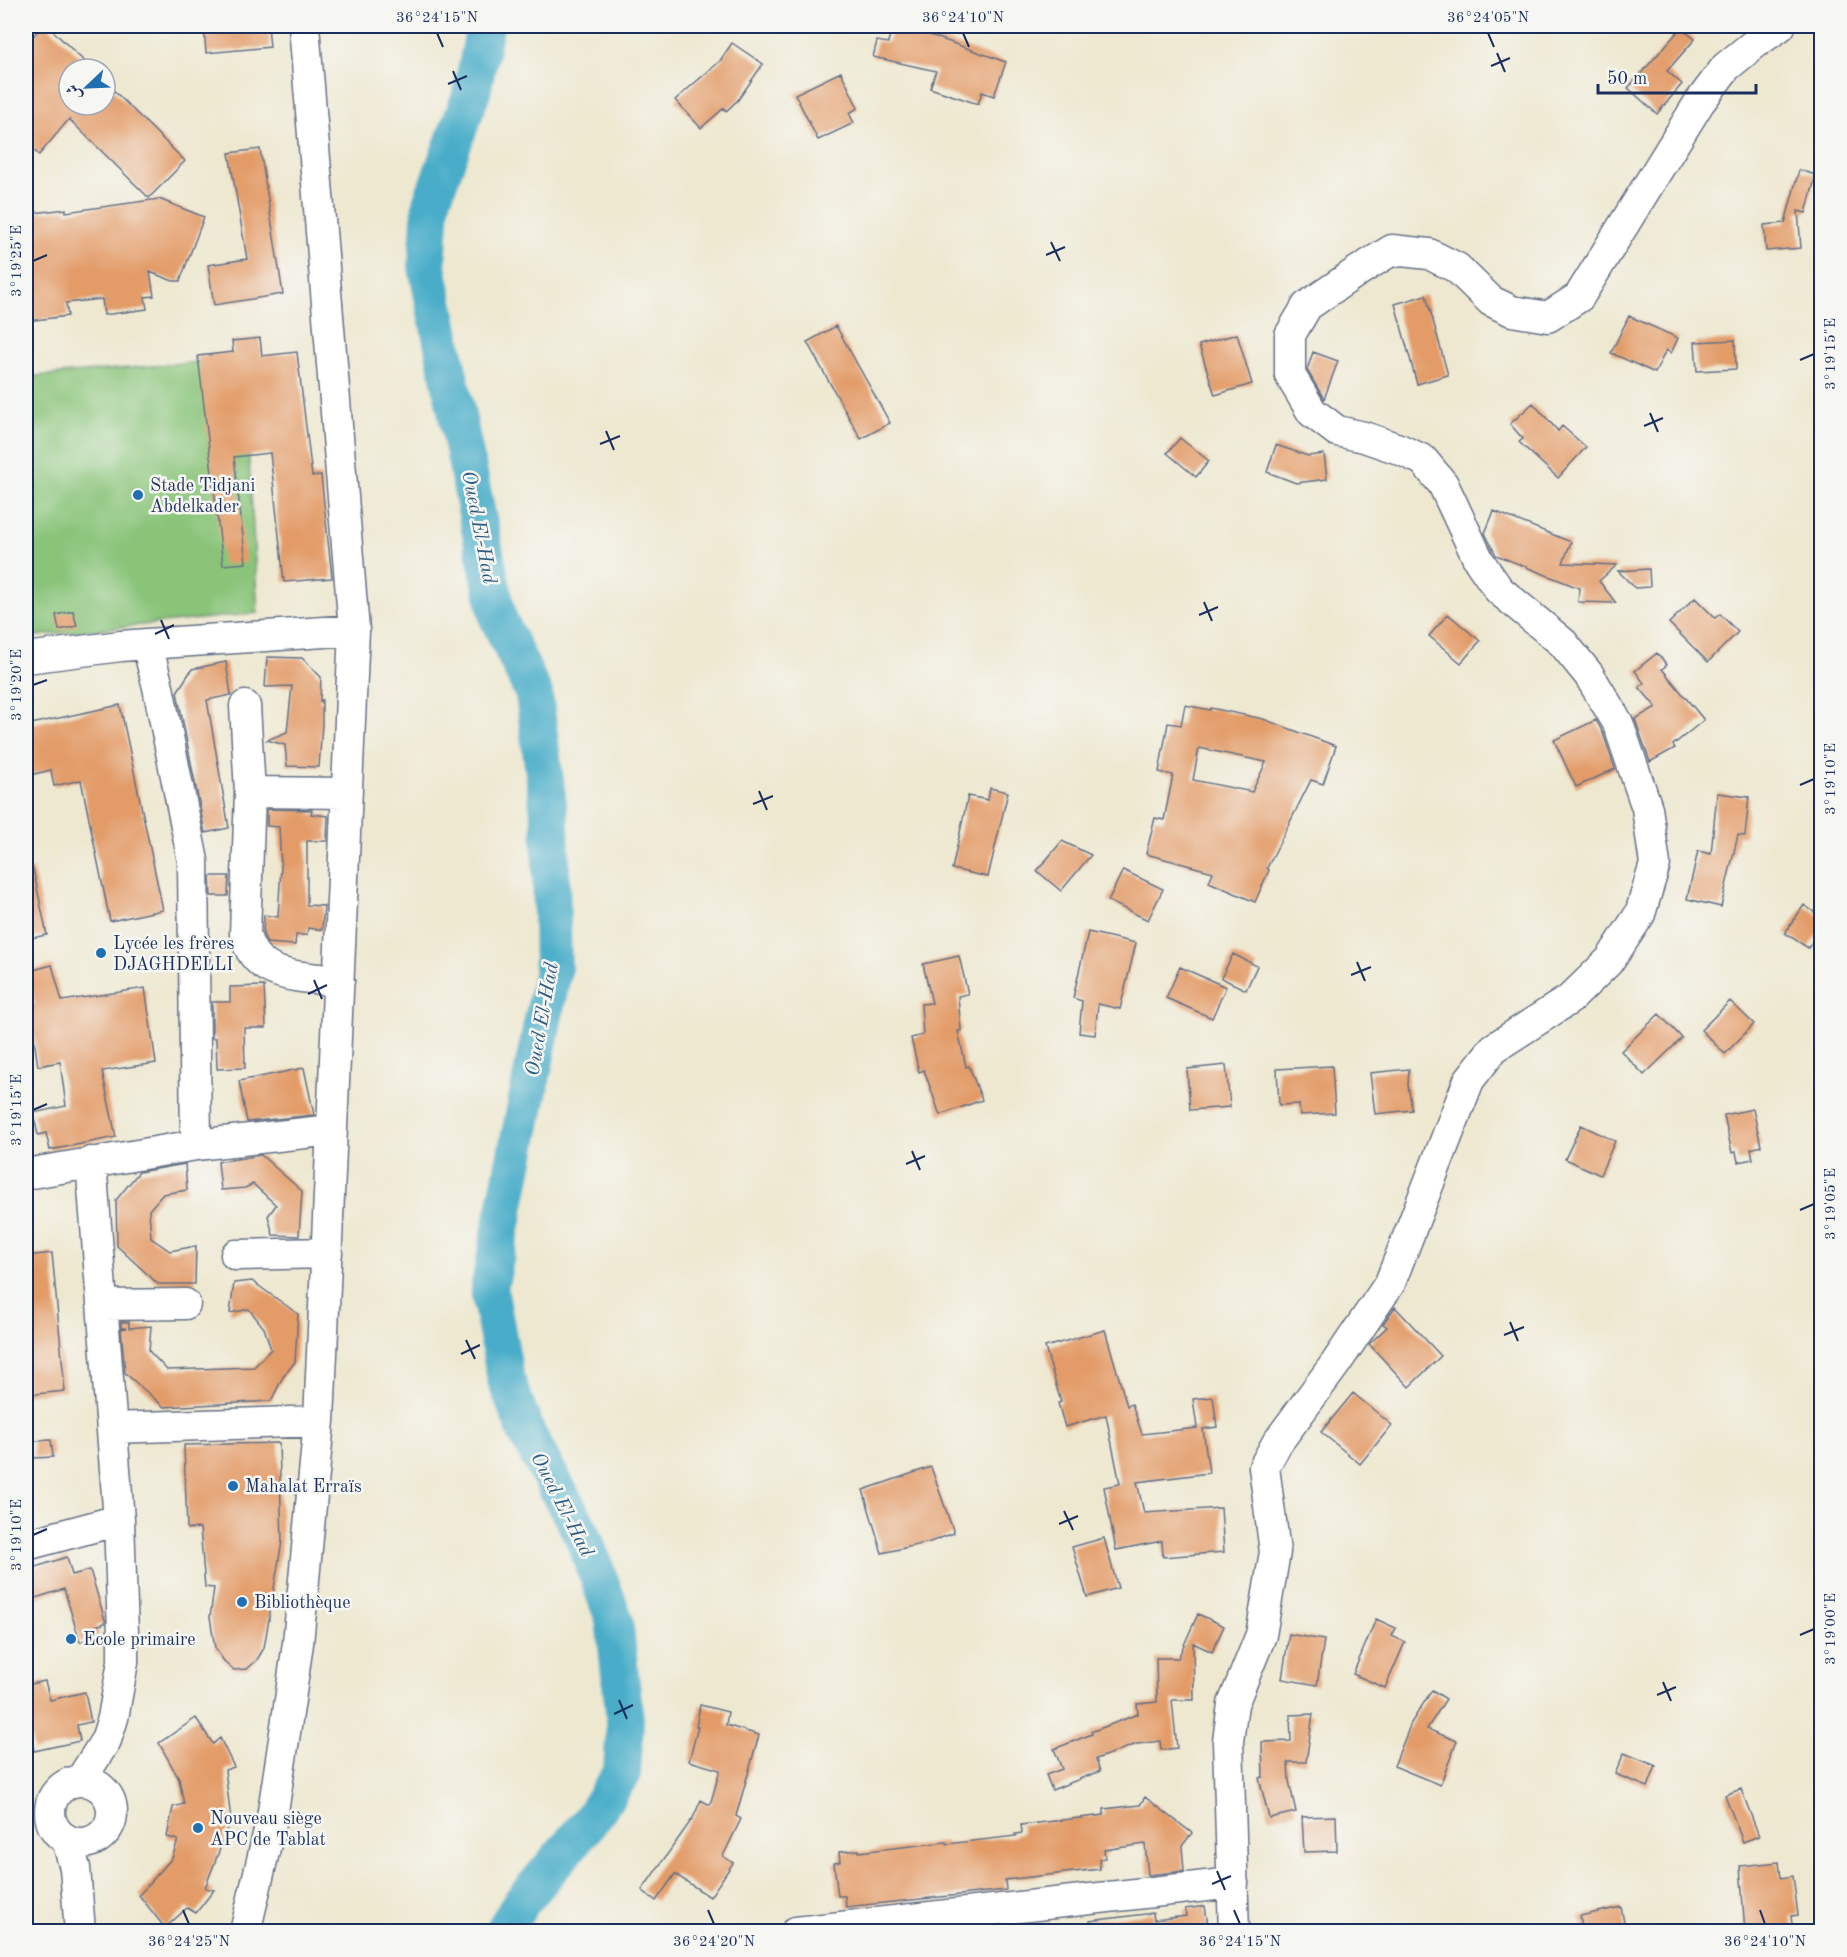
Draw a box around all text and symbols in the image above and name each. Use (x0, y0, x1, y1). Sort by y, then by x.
text: 36°24'15"N (396, 11, 478, 26)
text: 36°24'10"N (922, 11, 1004, 26)
text: 36°24'05"N (1447, 11, 1529, 26)
north arrow (57, 57, 117, 117)
scale bar (1598, 57, 1756, 95)
text: 50 m (1607, 70, 1647, 88)
text: ش (65, 82, 85, 103)
text: 3°19'25"E (10, 225, 25, 297)
text: 3°19'15"E (1824, 318, 1839, 390)
water label: Oued El-Had (457, 469, 499, 586)
place label: Stade Tidjani Abdelkader (150, 477, 256, 516)
marker: Stade Tidjani Abdelkader (131, 488, 145, 502)
text: 3°19'20"E (10, 649, 25, 721)
text: 3°19'10"E (1824, 743, 1839, 815)
place label: Lycée les frères DJAGHDELLI (113, 935, 234, 974)
marker: Lycée les frères DJAGHDELLI (94, 946, 108, 960)
water label: Oued El-Had (523, 961, 563, 1077)
text: 3°19'15"E (10, 1074, 25, 1146)
text: 3°19'05"E (1824, 1168, 1839, 1240)
water label: Oued El-Had (526, 1449, 596, 1561)
place label: Mahalat Erraïs (245, 1478, 362, 1496)
marker: Mahalat Erraïs (226, 1479, 240, 1493)
text: 3°19'10"E (10, 1499, 25, 1571)
text: 3°19'00"E (1824, 1593, 1839, 1665)
place label: Bibliothèque (254, 1594, 350, 1612)
marker: Bibliothèque (235, 1595, 249, 1609)
place label: Ecole primaire (83, 1631, 196, 1649)
marker: Ecole primaire (64, 1632, 78, 1646)
place label: Nouveau siège APC de Tablat (210, 1810, 326, 1849)
marker: Nouveau siège APC de Tablat (191, 1821, 205, 1835)
text: 36°24'25"N (148, 1935, 230, 1950)
text: 36°24'20"N (673, 1935, 755, 1950)
text: 36°24'15"N (1199, 1935, 1281, 1950)
text: 36°24'10"N (1724, 1935, 1806, 1950)

